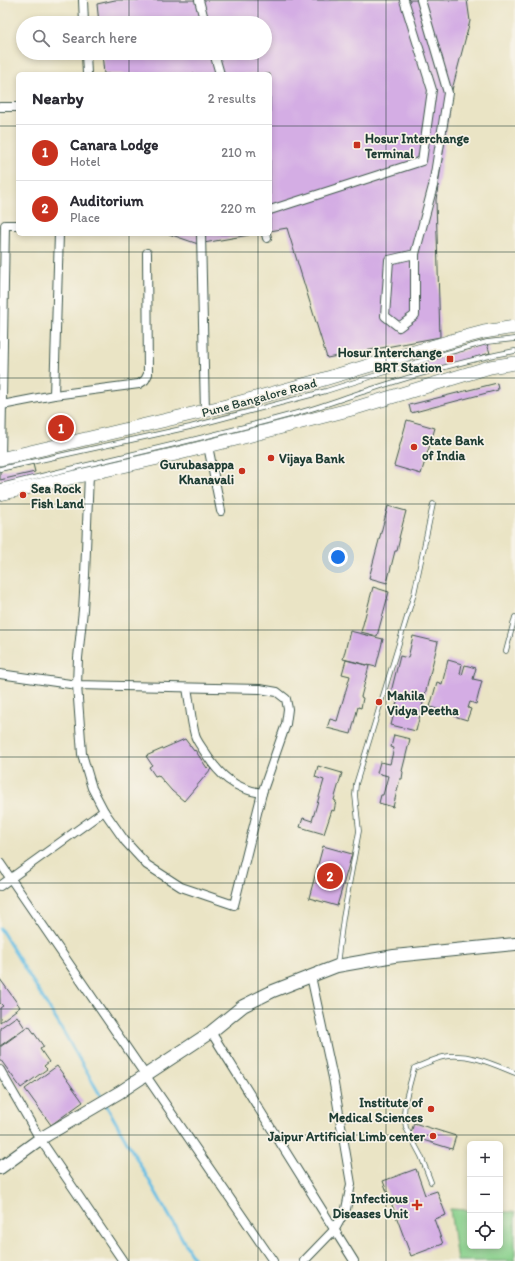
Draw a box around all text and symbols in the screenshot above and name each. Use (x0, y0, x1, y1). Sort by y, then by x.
search box (16, 16, 272, 60)
icon: search (30, 27, 52, 49)
text: Search here (62, 29, 137, 47)
text: Nearby (32, 88, 84, 108)
text: 2 results (208, 91, 256, 106)
place label: Hosur Interchange Terminal (364, 131, 469, 161)
text: Canara Lodge (70, 136, 158, 154)
marker: Hosur Interchange Terminal (352, 140, 362, 150)
text: 1 (42, 145, 48, 160)
text: 210 m (221, 145, 256, 160)
text: Hotel (70, 154, 100, 169)
text: Auditorium (70, 192, 144, 210)
text: 2 (42, 201, 48, 216)
text: 220 m (220, 201, 256, 216)
text: Place (70, 210, 100, 225)
place label: Hosur Interchange BRT Station (338, 345, 443, 375)
marker: Hosur Interchange BRT Station (445, 354, 455, 364)
street label: Pune Bangalore Road (200, 375, 318, 420)
pin: 1 (48, 413, 74, 443)
place label: State Bank of India (422, 433, 484, 463)
marker: State Bank of India (409, 442, 419, 452)
place label: Vijaya Bank (279, 451, 345, 467)
marker: Vijaya Bank (266, 453, 276, 463)
place label: Gurubasappa Khanavali (160, 457, 235, 487)
marker: Gurubasappa Khanavali (237, 466, 247, 476)
place label: Sea Rock Fish Land (31, 481, 85, 511)
marker: Sea Rock Fish Land (18, 490, 28, 500)
your location (328, 547, 348, 567)
place label: Mahila Vidya Peetha (387, 688, 459, 719)
marker: Mahila Vidya Peetha (374, 697, 384, 707)
pin: 2 (317, 861, 343, 891)
place label: Institute of Medical Sciences (329, 1095, 424, 1125)
marker: Institute of Medical Sciences (426, 1104, 436, 1114)
place label: Jaipur Artificial Limb center (267, 1129, 426, 1145)
marker: Jaipur Artificial Limb center (428, 1131, 438, 1141)
map controls (467, 1141, 503, 1249)
button: + (467, 1141, 503, 1177)
button: − (467, 1177, 503, 1213)
place label: Infectious Diseases Unit (332, 1191, 408, 1221)
marker: Infectious Diseases Unit (411, 1199, 423, 1211)
button: locate (467, 1213, 503, 1249)

